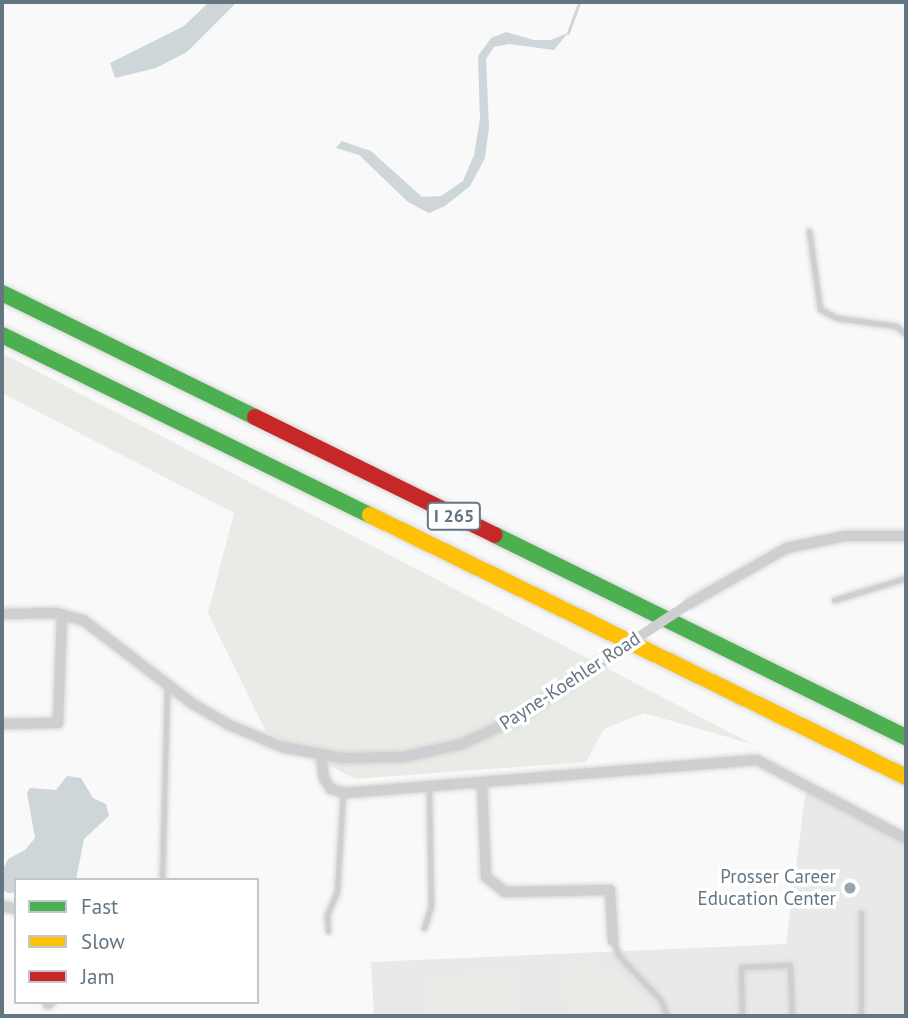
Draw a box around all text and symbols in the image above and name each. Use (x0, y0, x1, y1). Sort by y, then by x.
road number: I 265 (426, 502, 482, 530)
street label: Payne-Koehler Road (495, 627, 645, 735)
place label: Prosser Career Education Center (698, 866, 836, 910)
legend (14, 878, 259, 1004)
marker: Prosser Career Education Center (842, 880, 858, 896)
text: Fast (81, 893, 118, 920)
text: Slow (81, 928, 125, 955)
text: Jam (81, 963, 115, 990)

